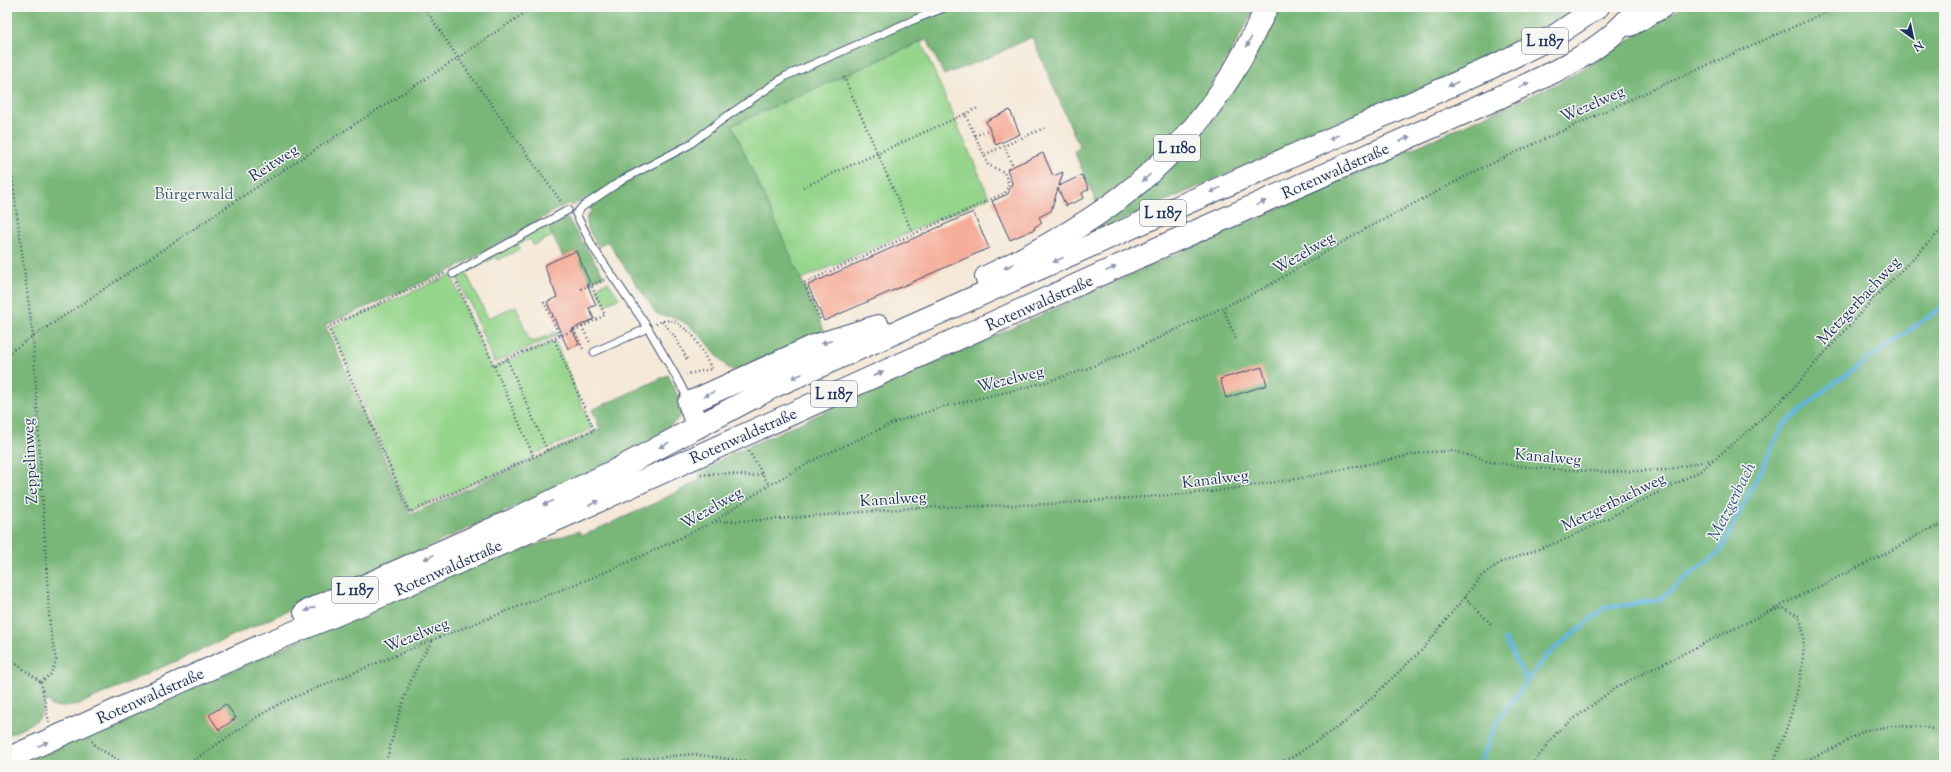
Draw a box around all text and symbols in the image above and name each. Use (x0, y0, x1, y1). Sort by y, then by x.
north arrow (1893, 18, 1933, 58)
road number: L 1187 (1522, 28, 1568, 54)
one-way arrow (1246, 36, 1253, 48)
text: N (1910, 36, 1927, 55)
street label: Wezelweg (1557, 81, 1629, 130)
one-way arrow (1446, 82, 1458, 88)
one-way arrow (1518, 82, 1530, 88)
one-way arrow (1328, 134, 1339, 140)
road number: L 1180 (1154, 135, 1200, 161)
one-way arrow (1400, 136, 1411, 142)
street label: Rotenwaldstraße (1279, 138, 1393, 206)
street label: Reitweg (245, 139, 304, 189)
one-way arrow (1141, 174, 1152, 183)
park label: Bürgerwald (154, 184, 234, 207)
one-way arrow (1210, 187, 1221, 193)
road number: L 1187 (1140, 200, 1186, 226)
one-way arrow (1255, 200, 1267, 206)
street label: Wezelweg (1269, 227, 1340, 281)
street label: Metzgerbachweg (1813, 252, 1907, 351)
one-way arrow (1053, 257, 1064, 263)
one-way arrow (1003, 263, 1014, 269)
one-way arrow (1106, 266, 1117, 272)
street label: Rotenwaldstraße (983, 270, 1097, 338)
one-way arrow (821, 339, 833, 345)
street label: Wezelweg (975, 361, 1047, 400)
one-way arrow (872, 371, 883, 377)
one-way arrow (790, 374, 802, 380)
road number: L 1187 (811, 381, 857, 407)
one-way arrow (703, 391, 714, 397)
street label: Rotenwaldstraße (687, 403, 801, 471)
street label: Zeppelinweg (18, 417, 45, 504)
one-way arrow (658, 442, 670, 448)
street label: Kanalweg (1513, 444, 1582, 473)
water label: Metzgerbach (1703, 458, 1763, 545)
street label: Kanalweg (1181, 465, 1250, 496)
street label: Metzgerbachweg (1558, 468, 1670, 538)
street label: Wezelweg (677, 482, 748, 536)
street label: Kanalweg (859, 487, 928, 514)
one-way arrow (542, 500, 553, 506)
one-way arrow (588, 500, 599, 506)
street label: Rotenwaldstraße (392, 535, 506, 603)
one-way arrow (424, 554, 435, 560)
road number: L 1187 (332, 577, 378, 603)
one-way arrow (304, 607, 316, 613)
street label: Wezelweg (381, 613, 453, 660)
street label: Rotenwaldstraße (94, 663, 208, 731)
one-way arrow (37, 740, 49, 746)

